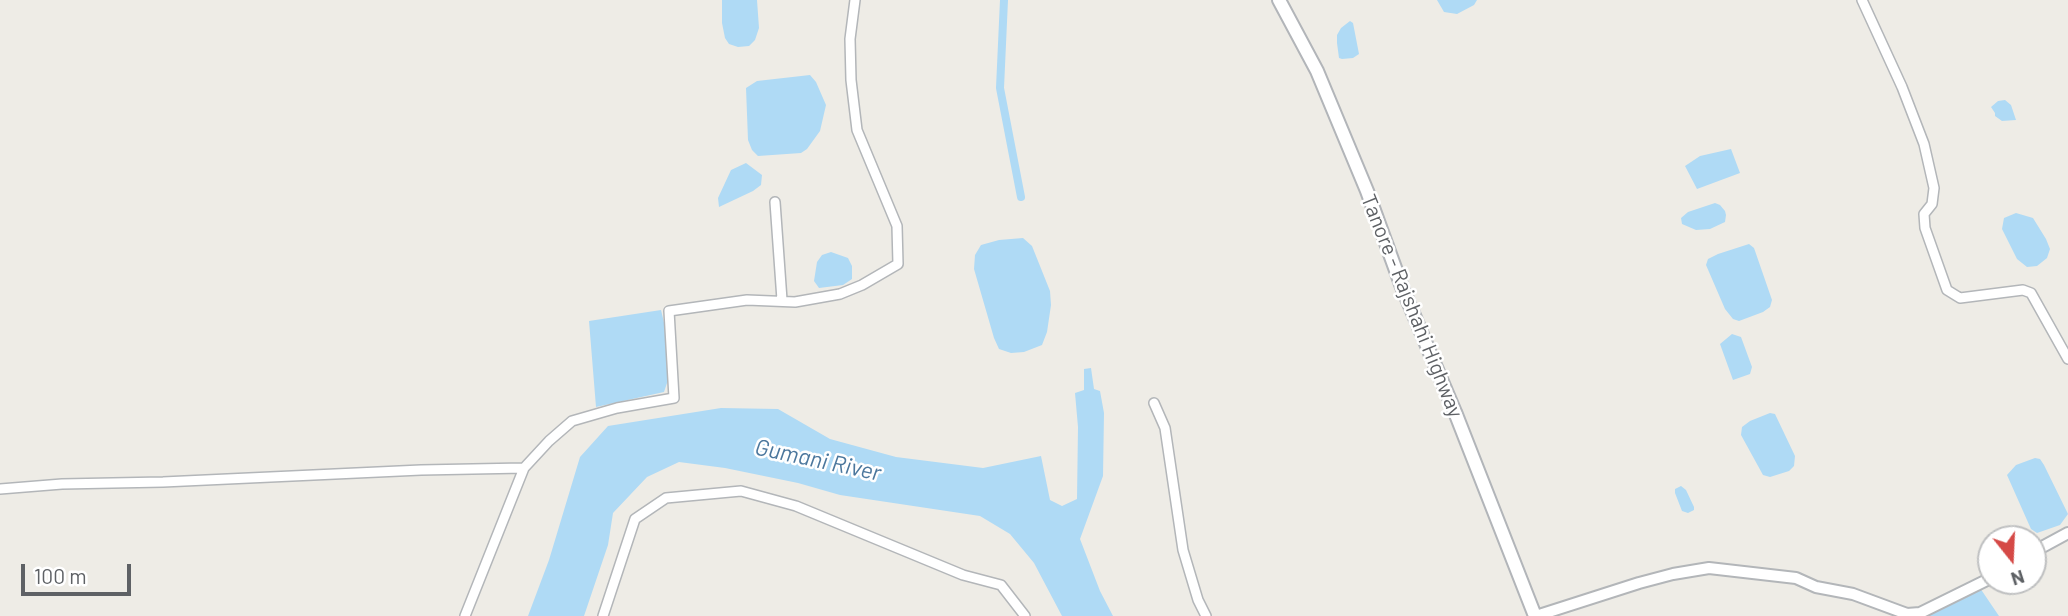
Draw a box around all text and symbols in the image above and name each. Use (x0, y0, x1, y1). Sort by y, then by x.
street label: Tanore - Rajshahi Highway (1356, 191, 1468, 421)
water label: Gumani River (753, 433, 883, 487)
north arrow (1977, 525, 2047, 595)
scale bar (24, 550, 135, 594)
text: 100 m (34, 563, 87, 588)
text: N (2008, 566, 2028, 591)

